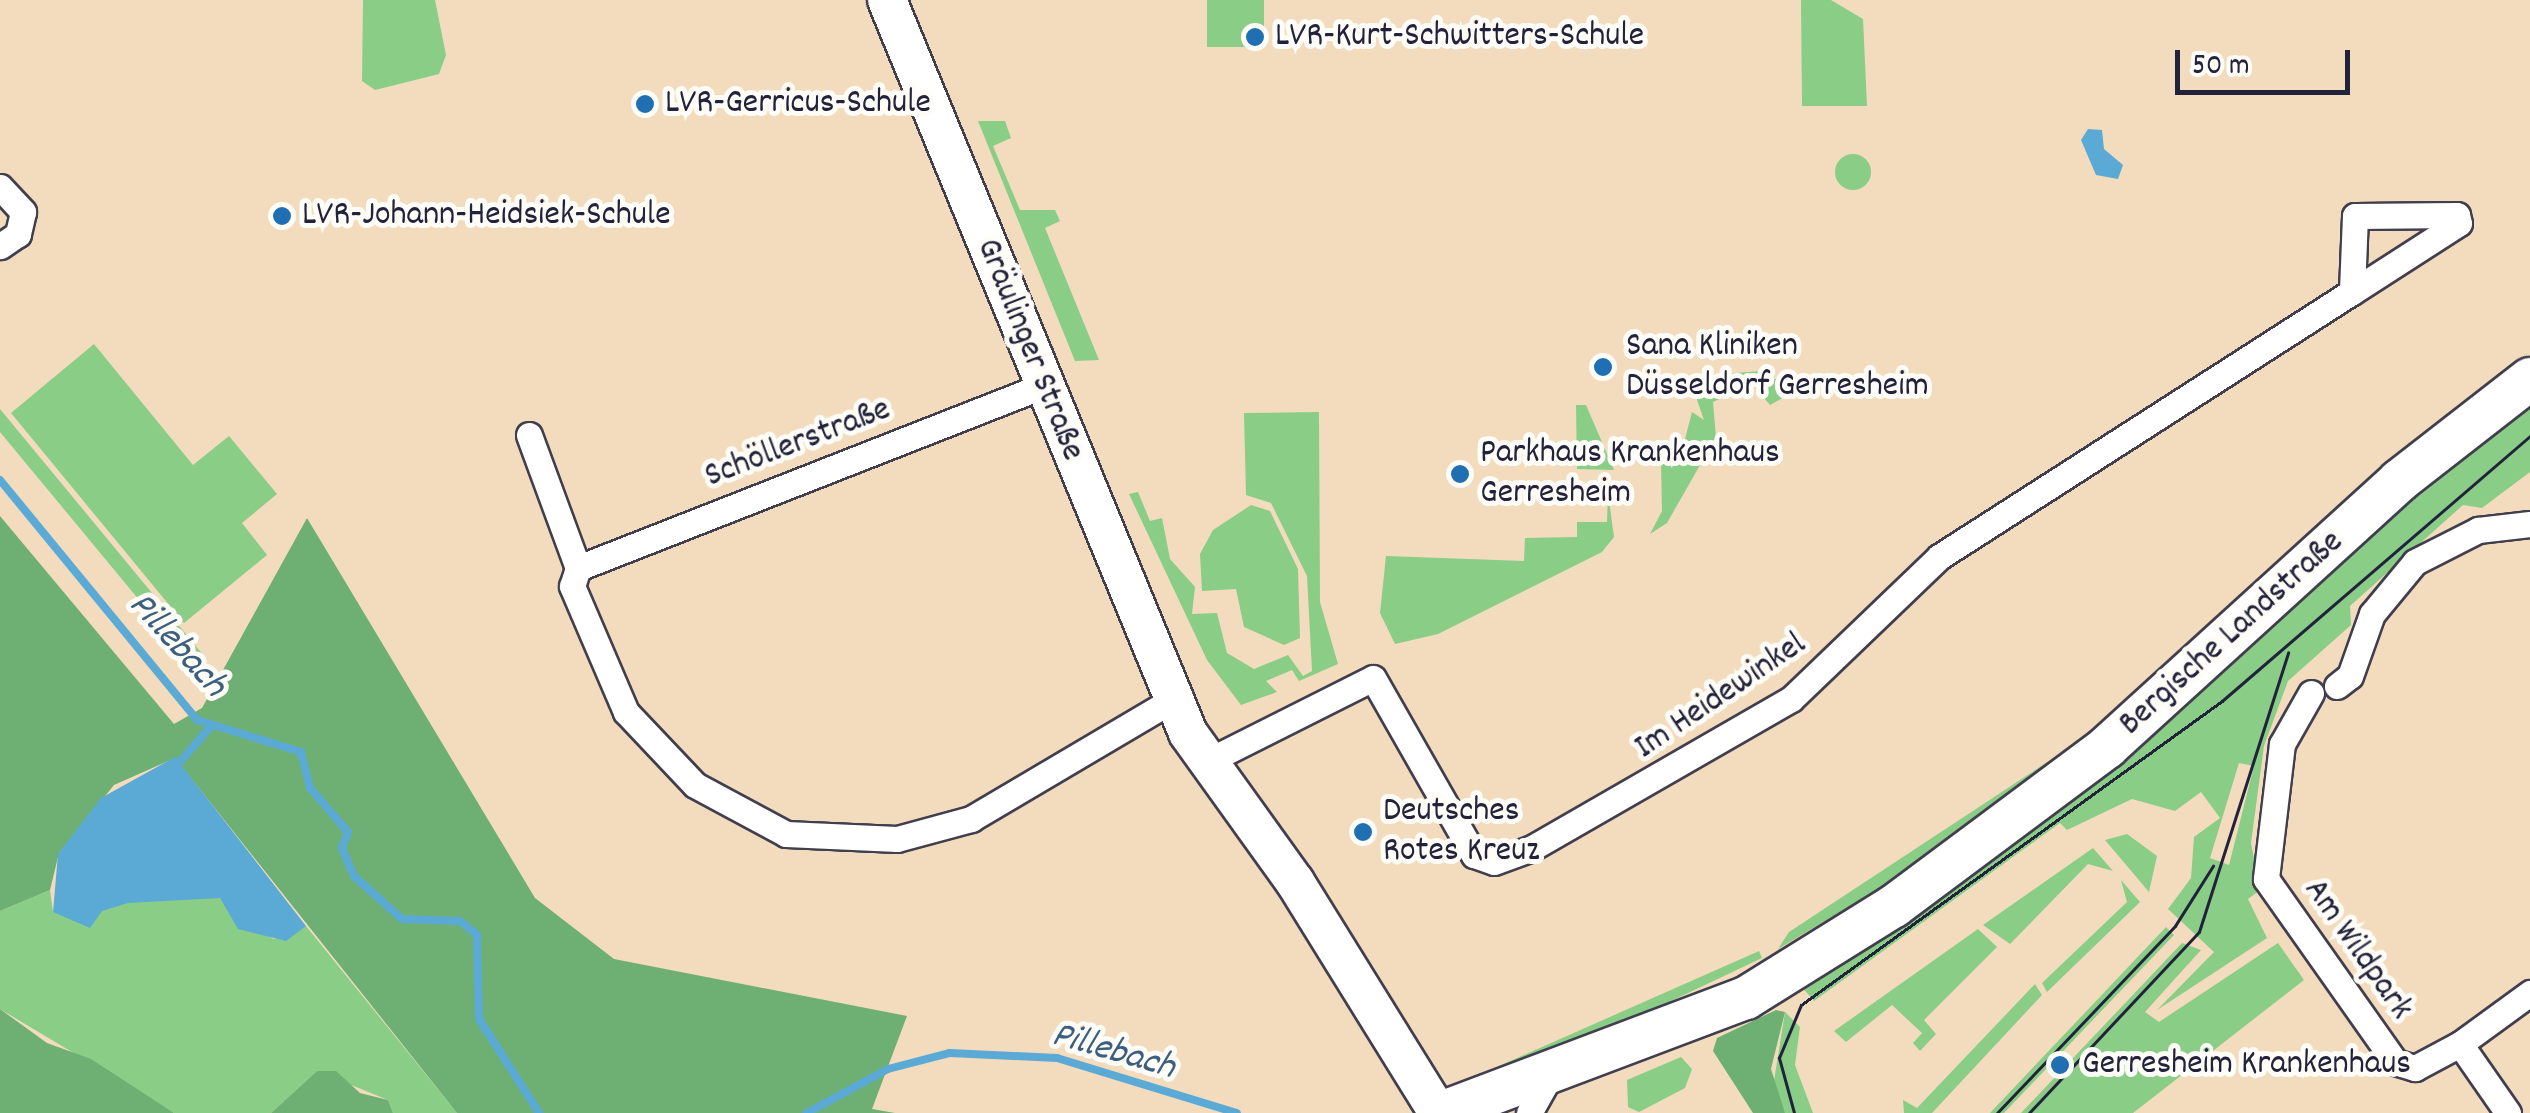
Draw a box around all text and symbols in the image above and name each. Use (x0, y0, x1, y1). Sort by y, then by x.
place label: LVR-Kurt-Schwitters-Schule (1275, 16, 1644, 58)
marker: LVR-Kurt-Schwitters-Schule (1244, 26, 1266, 48)
scale bar (2180, 30, 2355, 92)
text: 50 m (2192, 46, 2250, 89)
place label: LVR-Gerricus-Schule (665, 83, 931, 125)
marker: LVR-Gerricus-Schule (634, 93, 656, 115)
place label: LVR-Johann-Heidsiek-Schule (302, 195, 671, 237)
marker: LVR-Johann-Heidsiek-Schule (271, 205, 293, 227)
street label: Gräulinger Straße (965, 233, 1093, 467)
place label: Sana Kliniken Düsseldorf Gerresheim (1626, 326, 1929, 408)
marker: Sana Kliniken Düsseldorf Gerresheim (1590, 354, 1616, 380)
street label: Schöllerstraße (699, 389, 897, 499)
place label: Parkhaus Krankenhaus Gerresheim (1480, 433, 1780, 515)
marker: Parkhaus Krankenhaus Gerresheim (1449, 463, 1471, 485)
street label: Bergische Landstraße (2111, 522, 2353, 746)
water label: Pillebach (117, 584, 235, 708)
street label: Im Heidewinkel (1627, 624, 1815, 770)
place label: Deutsches Rotes Kreuz (1383, 791, 1540, 873)
marker: Deutsches Rotes Kreuz (1352, 821, 1374, 843)
street label: Am Wildpark (2293, 871, 2421, 1029)
water label: Pillebach (1046, 1014, 1180, 1092)
place label: Gerresheim Krankenhaus (2082, 1044, 2411, 1086)
marker: Gerresheim Krankenhaus (2047, 1052, 2073, 1078)

